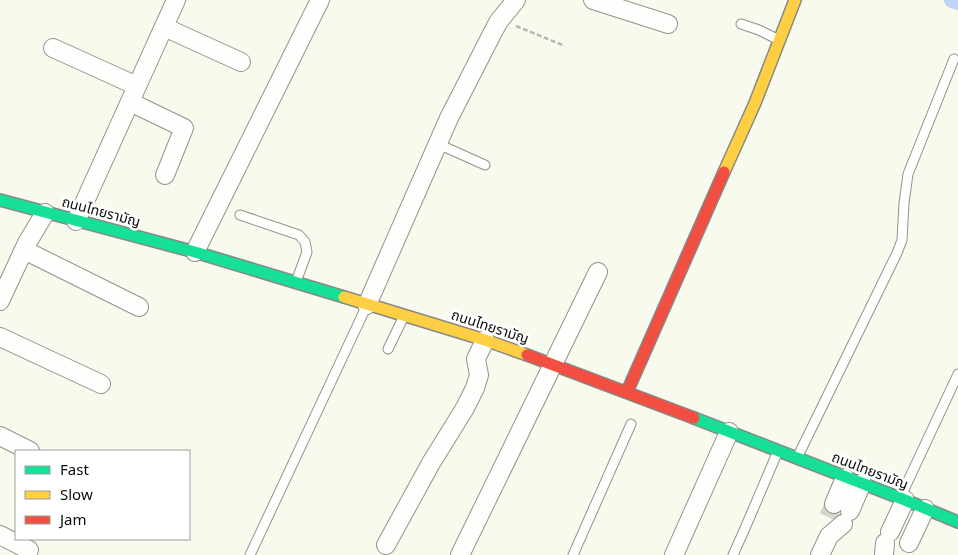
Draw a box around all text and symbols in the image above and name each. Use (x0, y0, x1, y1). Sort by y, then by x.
street label: ถนนไทยรามัญ (59, 191, 143, 233)
street label: ถนนไทยรามัญ (448, 305, 532, 349)
street label: ถนนไทยรามัญ (829, 447, 911, 495)
legend (15, 450, 190, 540)
text: Fast (60, 459, 89, 482)
text: Slow (60, 484, 93, 507)
text: Jam (58, 509, 87, 532)

